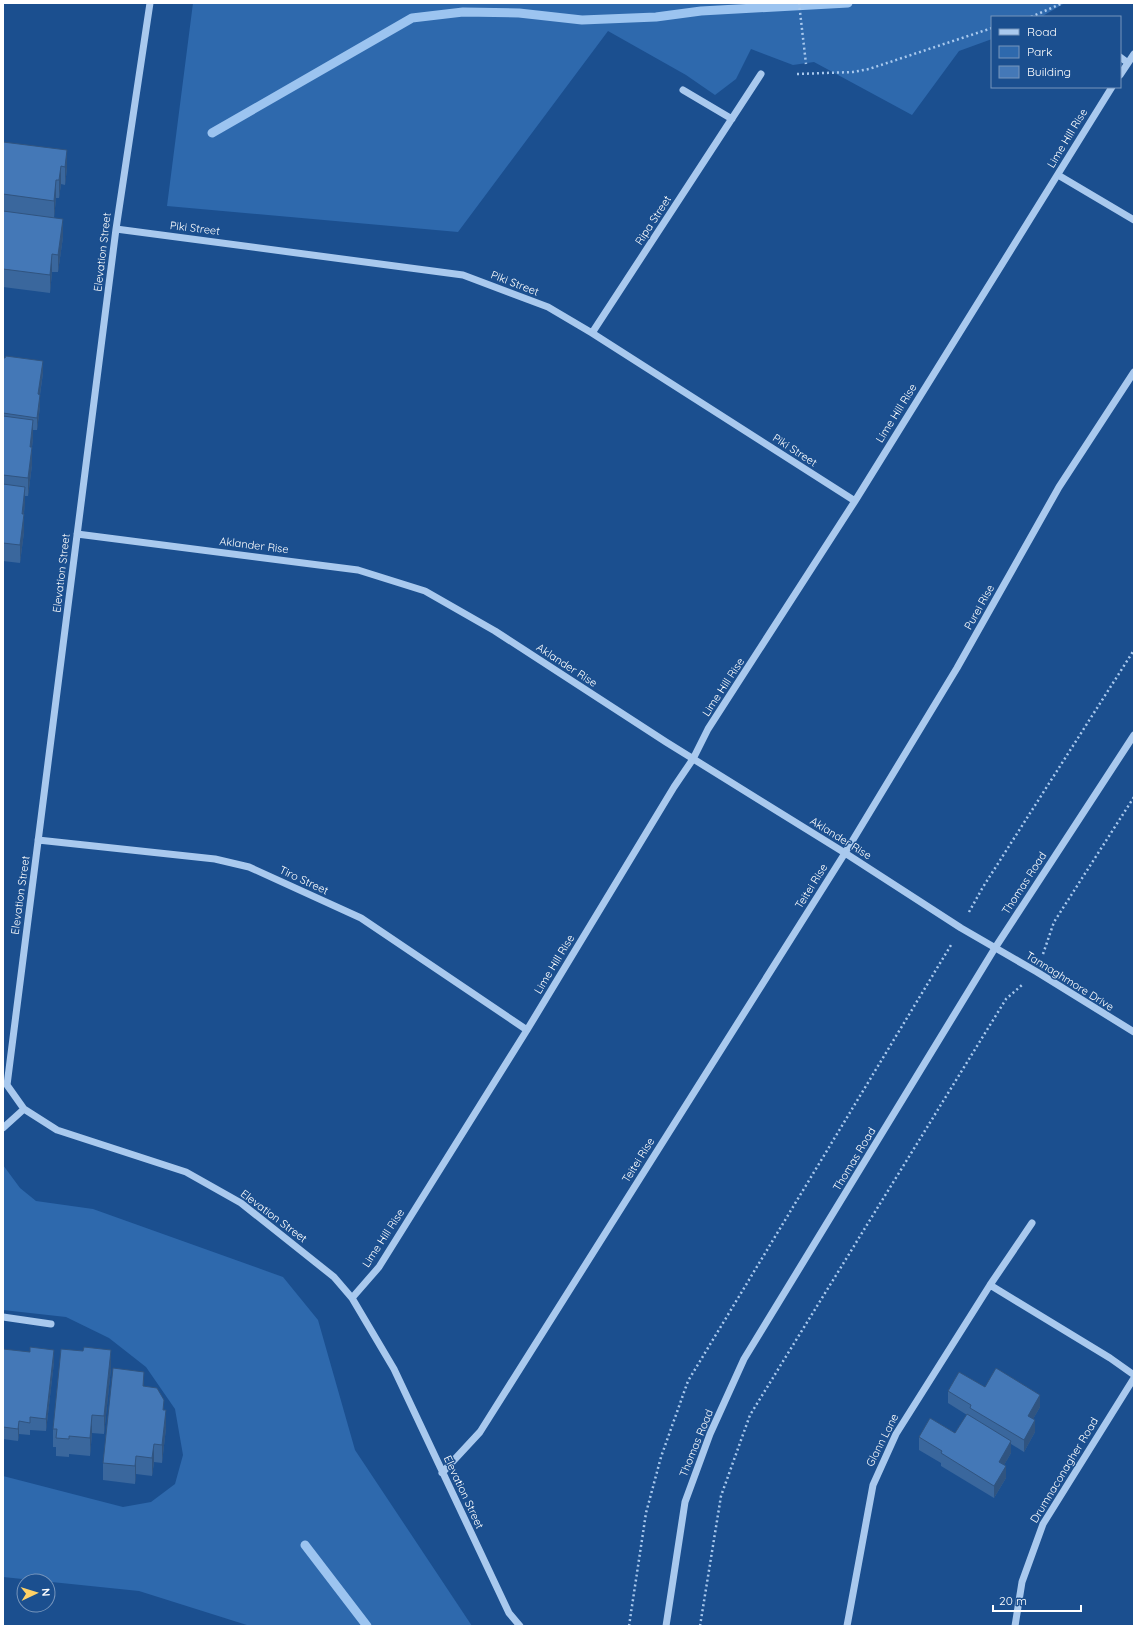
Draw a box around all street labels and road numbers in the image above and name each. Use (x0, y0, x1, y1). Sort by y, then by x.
street label: Lime Hill Rise (1044, 106, 1090, 170)
street label: Ripa Street (632, 192, 674, 247)
street label: Elevation Street (90, 211, 114, 292)
street label: Piki Street (169, 218, 221, 238)
street label: Piki Street (489, 267, 541, 299)
street label: Lime Hill Rise (872, 381, 920, 445)
street label: Piki Street (770, 430, 820, 470)
street label: Elevation Street (49, 532, 73, 613)
street label: Aklander Rise (219, 534, 289, 556)
street label: Purei Rise (961, 582, 997, 632)
street label: Aklander Rise (534, 640, 600, 690)
street label: Lime Hill Rise (699, 655, 747, 719)
street label: Aklander Rise (808, 814, 874, 862)
street label: Thomas Road (999, 849, 1049, 917)
street label: Elevation Street (8, 854, 32, 935)
street label: Teitei Rise (792, 861, 830, 911)
street label: Tiro Street (277, 863, 331, 898)
street label: Lime Hill Rise (531, 932, 577, 996)
street label: Tannaghmore Drive (1023, 948, 1117, 1014)
street label: Thomas Road (830, 1125, 878, 1193)
street label: Teitei Rise (619, 1135, 657, 1185)
street label: Elevation Street (238, 1187, 310, 1246)
street label: Lime Hill Rise (359, 1206, 407, 1270)
street label: Thomas Road (676, 1407, 716, 1479)
street label: Glann Lane (863, 1411, 901, 1469)
street label: Drumnaconagher Road (1027, 1415, 1101, 1525)
street label: Elevation Street (441, 1453, 487, 1531)

